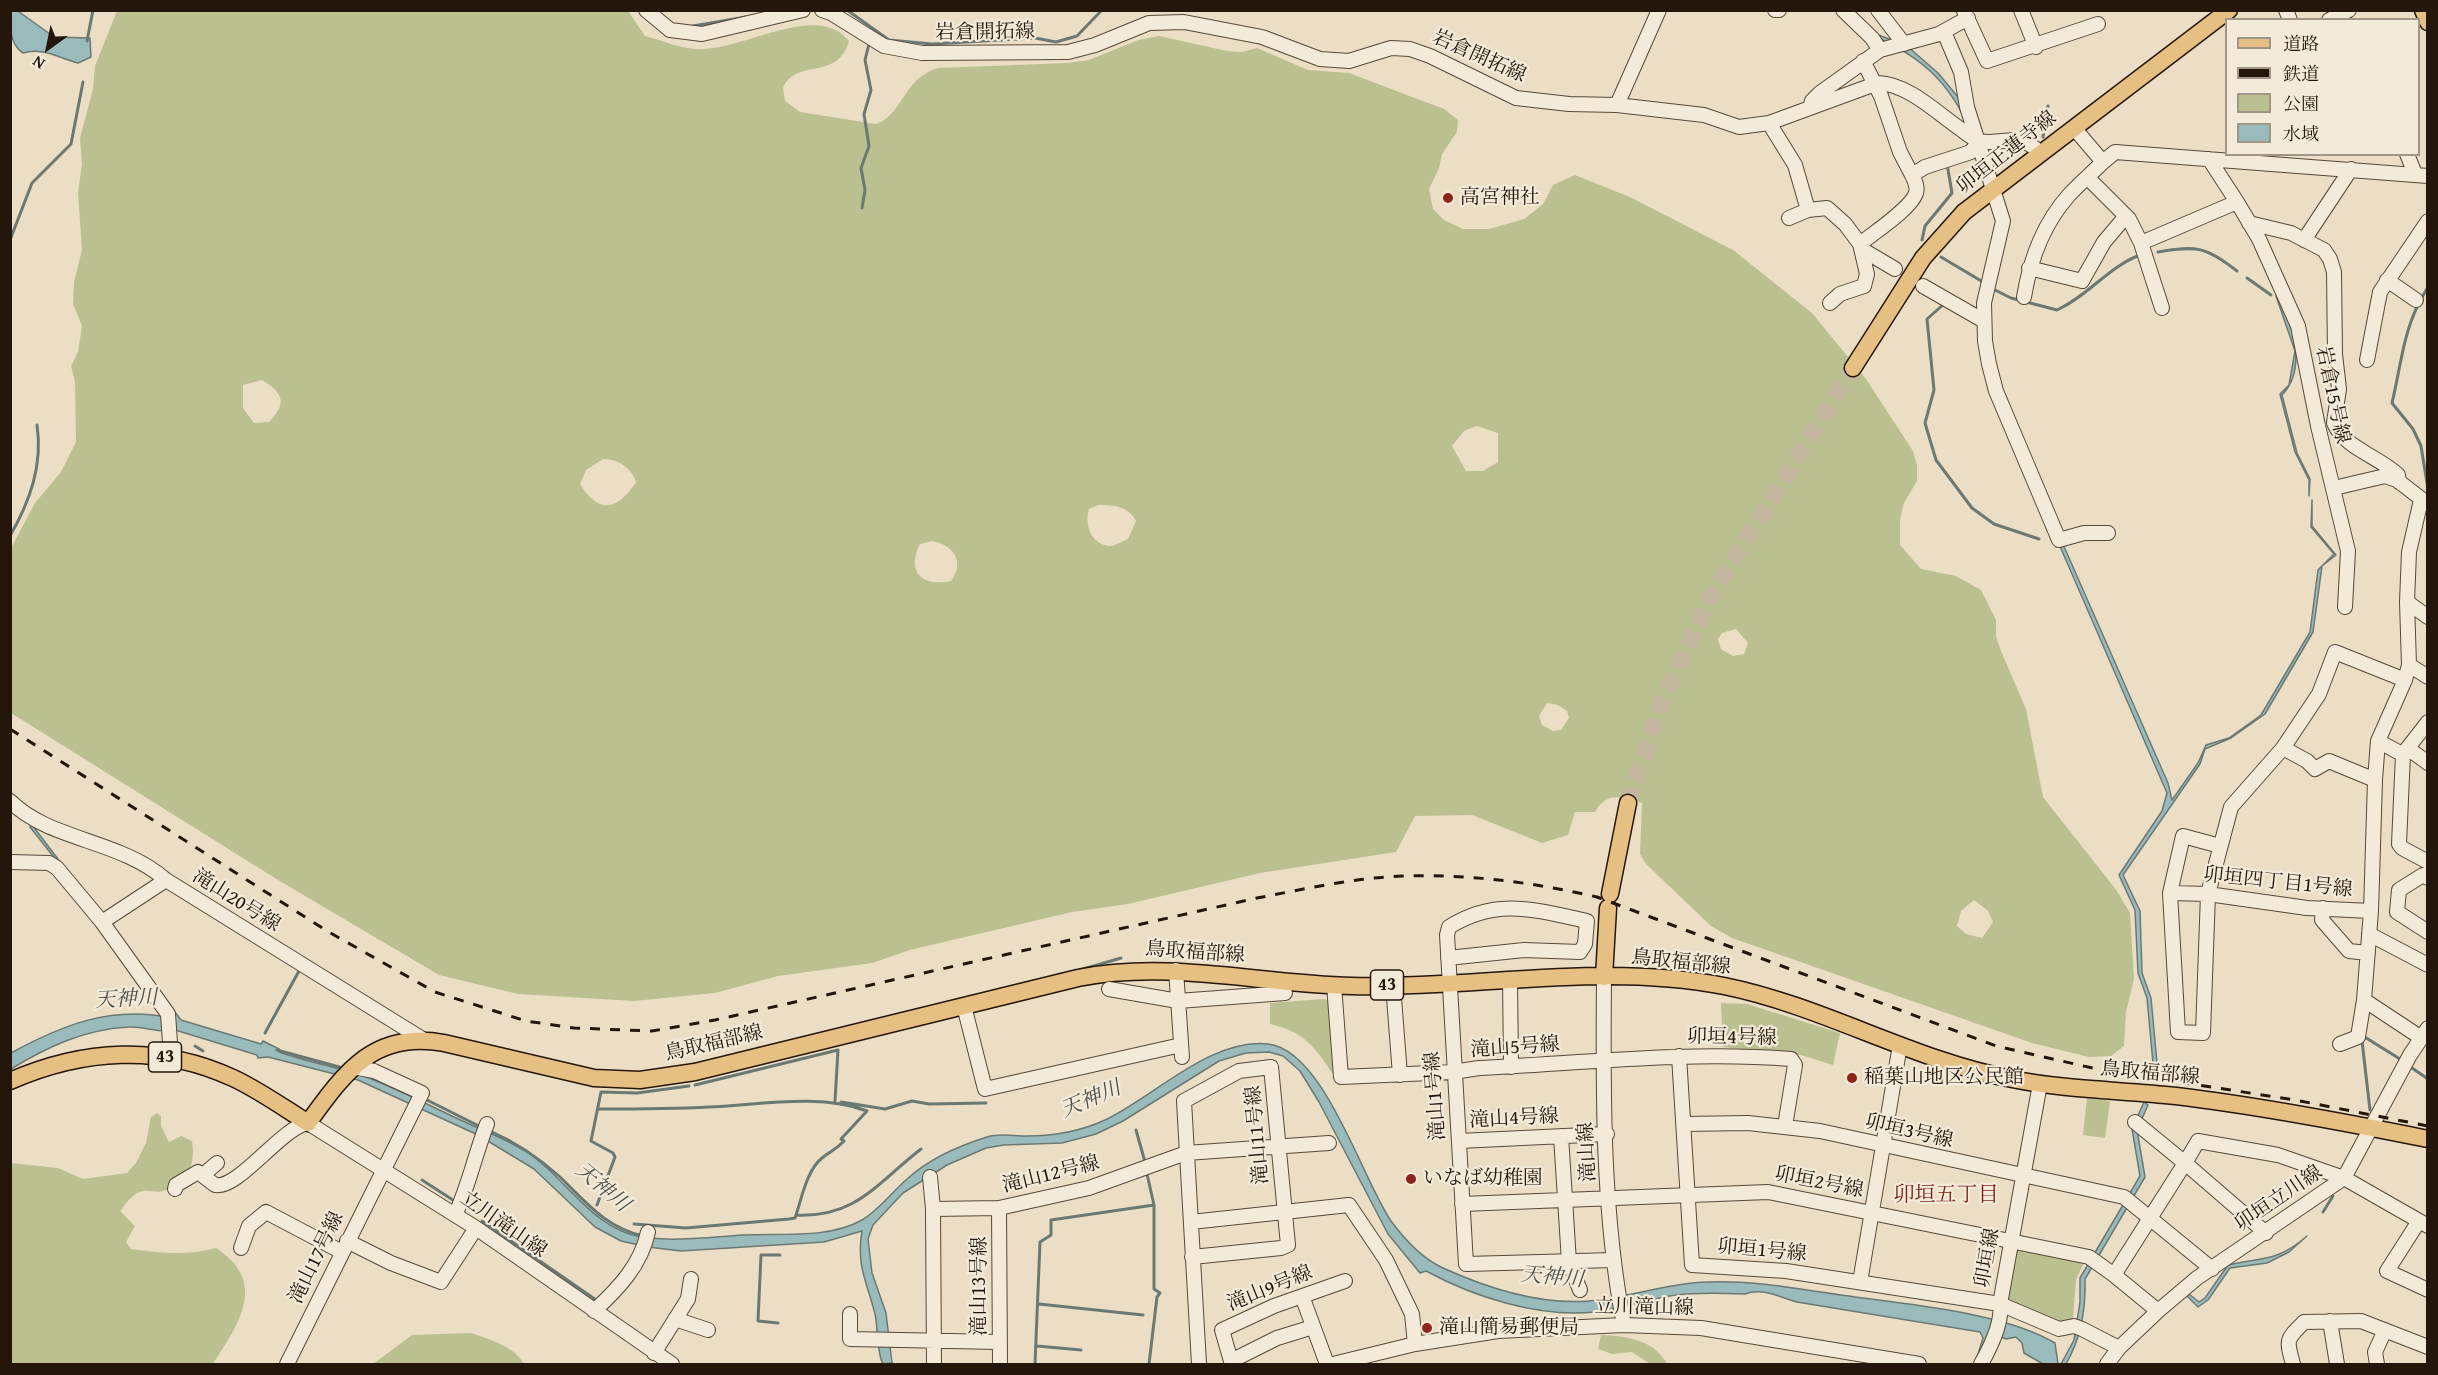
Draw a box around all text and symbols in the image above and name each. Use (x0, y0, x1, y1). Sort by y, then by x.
north arrow (18, 18, 78, 78)
legend (2225, 18, 2420, 156)
street label: 岩倉開拓線 (935, 20, 1035, 46)
street label: 岩倉開拓線 (1428, 26, 1530, 88)
text: 道路 (2283, 30, 2319, 57)
text: N (27, 50, 49, 76)
text: 鉄道 (2283, 60, 2319, 87)
text: 公園 (2283, 90, 2319, 117)
street label: 卯垣正蓮寺線 (1952, 107, 2062, 199)
text: 水域 (2283, 120, 2319, 147)
place label: 高宮神社 (1460, 186, 1540, 210)
marker: 高宮神社 (1441, 191, 1455, 205)
street label: 岩倉15号線 (2310, 344, 2354, 446)
street label: 卯垣四丁目1号線 (2202, 863, 2354, 903)
street label: 滝山20号線 (188, 865, 284, 937)
street label: 鳥取福部線 (1144, 938, 1246, 968)
street label: 鳥取福部線 (1630, 946, 1732, 980)
road number: 43 (1370, 970, 1404, 1000)
water label: 天神川 (94, 986, 158, 1014)
street label: 鳥取福部線 (663, 1021, 765, 1067)
street label: 卯垣4号線 (1687, 1025, 1777, 1051)
street label: 滝山5号線 (1469, 1033, 1561, 1063)
road number: 43 (148, 1042, 182, 1072)
street label: 滝山1号線 (1421, 1050, 1451, 1142)
street label: 鳥取福部線 (2099, 1058, 2201, 1090)
place label: 稲葉山地区公民館 (1864, 1066, 2024, 1090)
marker: 稲葉山地区公民館 (1845, 1071, 1859, 1085)
water label: 天神川 (1057, 1076, 1125, 1124)
street label: 滝山11号線 (1242, 1085, 1274, 1185)
street label: 滝山4号線 (1469, 1105, 1559, 1133)
street label: 卯垣3号線 (1863, 1110, 1955, 1154)
street label: 滝山線 (1574, 1121, 1602, 1183)
street label: 滝山12号線 (1000, 1151, 1102, 1199)
water label: 天神川 (570, 1158, 634, 1218)
street label: 卯垣立川線 (2231, 1161, 2327, 1237)
street label: 卯垣2号線 (1773, 1163, 1865, 1203)
place label: いなば幼稚園 (1423, 1167, 1543, 1191)
marker: いなば幼稚園 (1404, 1172, 1418, 1186)
district label: 卯垣五丁目 (1894, 1183, 1998, 1209)
street label: 立川滝山線 (455, 1186, 551, 1264)
street label: 滝山17号線 (284, 1208, 350, 1308)
street label: 卯垣線 (1971, 1226, 2005, 1290)
street label: 卯垣1号線 (1716, 1235, 1808, 1267)
street label: 滝山13号線 (968, 1236, 992, 1336)
street label: 滝山9号線 (1224, 1261, 1316, 1317)
water label: 天神川 (1520, 1263, 1584, 1293)
street label: 立川滝山線 (1594, 1295, 1694, 1321)
place label: 滝山簡易郵便局 (1439, 1316, 1579, 1340)
marker: 滝山簡易郵便局 (1420, 1321, 1434, 1335)

